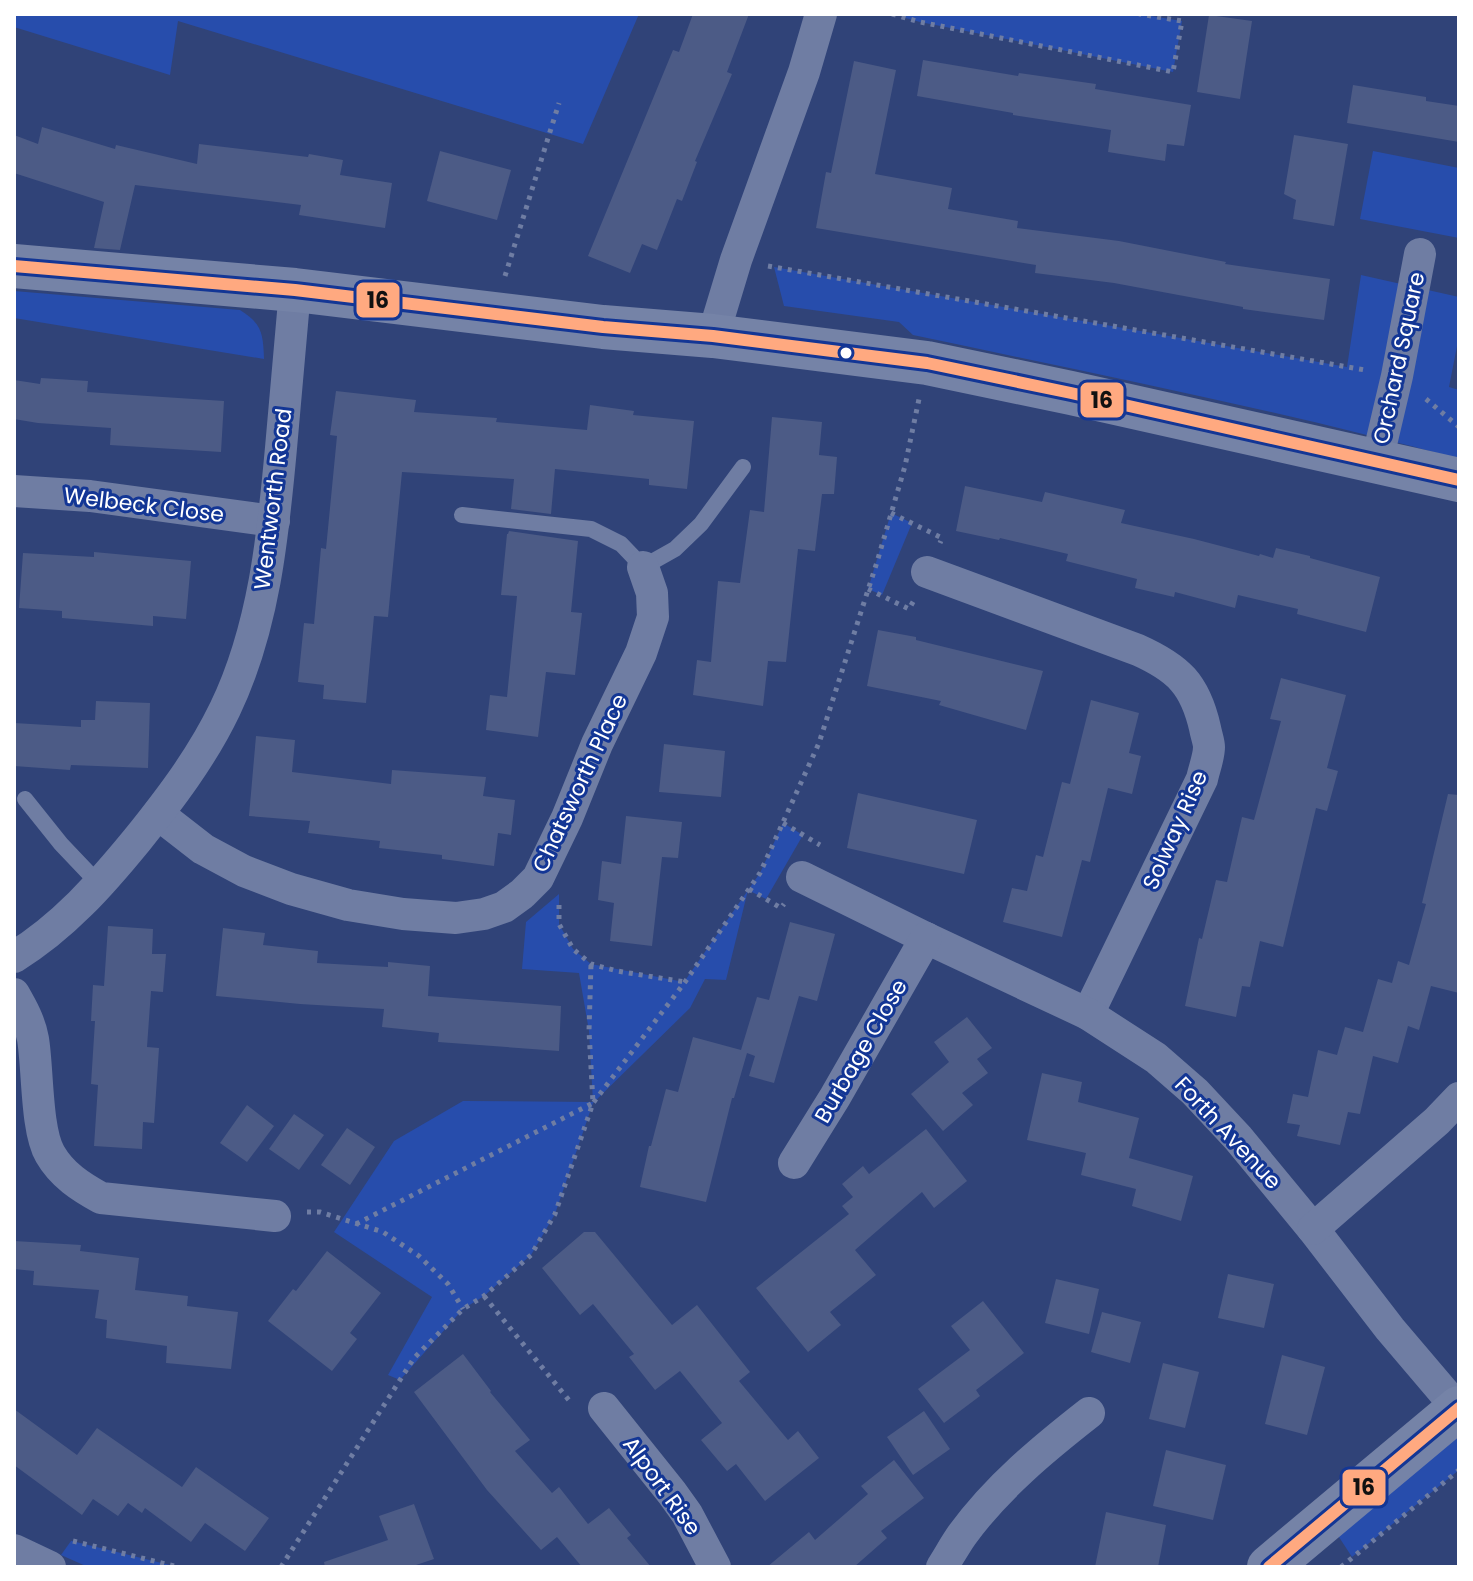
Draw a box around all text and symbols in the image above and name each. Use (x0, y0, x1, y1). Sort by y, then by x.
street label: Orchard Square (1366, 269, 1432, 447)
line badge: 16 (355, 281, 401, 319)
text: 16 (367, 285, 389, 316)
unlabelled marker (838, 345, 854, 361)
line badge: 16 (1079, 381, 1125, 419)
text: 16 (1091, 385, 1113, 416)
street label: Wentworth Road (246, 406, 300, 592)
street label: Welbeck Close (62, 480, 226, 530)
street label: Chatsworth Place (525, 689, 635, 877)
street label: Solway Rise (1135, 765, 1215, 895)
street label: Burbage Close (807, 973, 915, 1129)
street label: Forth Avenue (1168, 1070, 1288, 1196)
street label: Alport Rise (616, 1430, 708, 1542)
line badge: 16 (1341, 1468, 1387, 1507)
text: 16 (1353, 1472, 1375, 1503)

